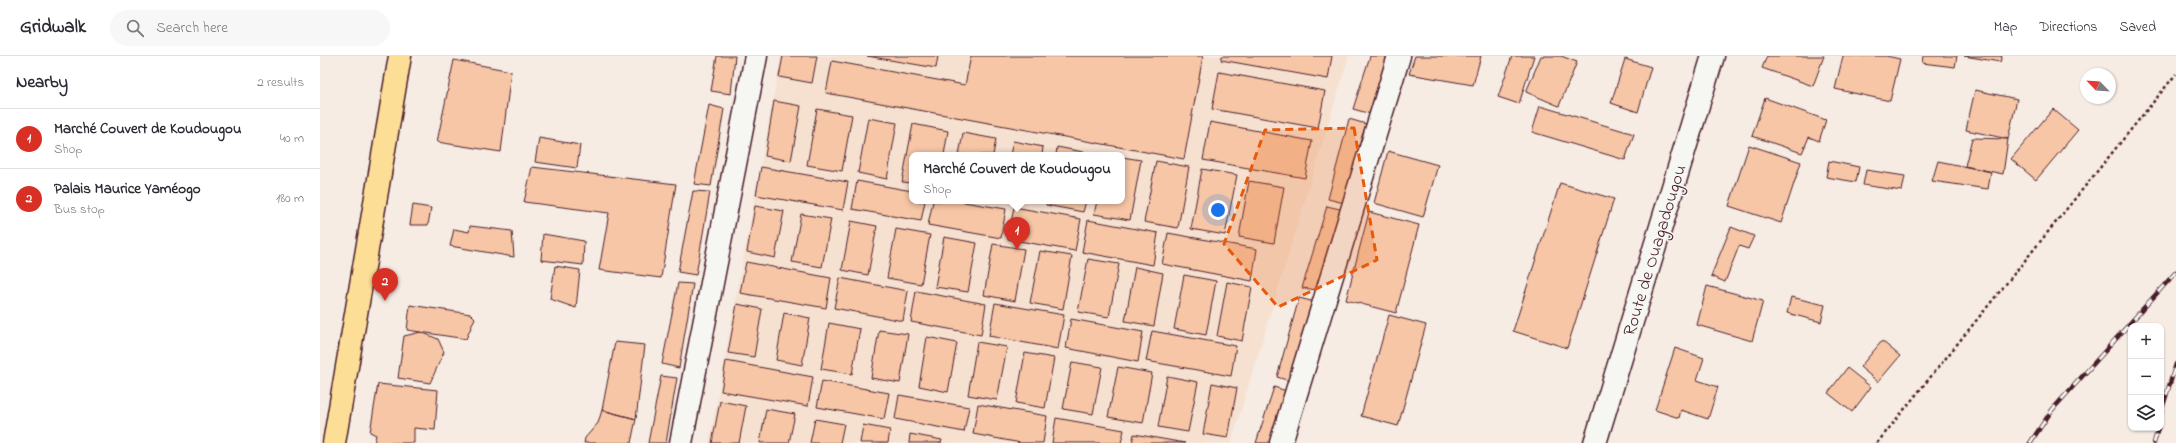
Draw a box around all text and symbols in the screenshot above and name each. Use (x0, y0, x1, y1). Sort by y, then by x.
search box (110, 10, 390, 46)
text: Gridwalk (20, 14, 86, 41)
icon: search (124, 17, 146, 39)
text: Search here (156, 17, 228, 39)
text: Map (1994, 17, 2017, 38)
text: Directions (2039, 17, 2097, 38)
text: Saved (2119, 17, 2156, 38)
north arrow (2080, 68, 2116, 104)
text: Nearby (16, 70, 68, 95)
text: 2 results (257, 73, 304, 92)
text: Marché Couvert de Koudougou (54, 118, 241, 140)
text: 1 (27, 129, 31, 148)
text: 40 m (280, 129, 304, 148)
text: Shop (54, 140, 82, 159)
popup (909, 152, 1125, 204)
text: Marché Couvert de Koudougou (923, 158, 1111, 180)
street label: Route de Ouagadougou (1617, 162, 1695, 340)
text: Palais Maurice Yaméogo (54, 178, 201, 200)
text: Shop (923, 180, 952, 199)
text: 2 (26, 189, 32, 208)
text: 180 m (276, 189, 304, 208)
text: Bus stop (54, 200, 105, 219)
your location (1208, 200, 1228, 220)
pin: 1 (1004, 217, 1030, 250)
pin: 2 (372, 268, 398, 301)
map controls (2128, 323, 2164, 431)
button: + (2128, 323, 2164, 359)
button: − (2128, 359, 2164, 395)
button: layers (2128, 395, 2164, 431)

